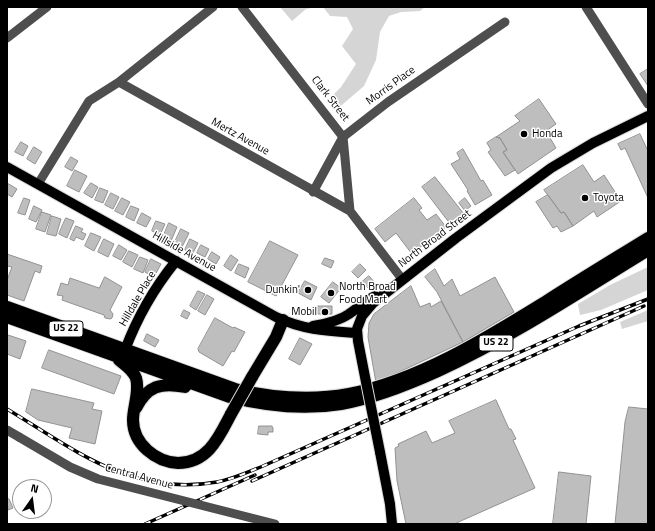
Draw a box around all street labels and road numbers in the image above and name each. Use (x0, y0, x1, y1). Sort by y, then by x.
street label: Morris Place (364, 64, 418, 108)
street label: Clark Street (308, 74, 352, 124)
street label: Mertz Avenue (209, 116, 271, 158)
street label: North Broad Street (396, 207, 474, 271)
street label: Hillside Avenue (150, 229, 218, 275)
street label: Hilldale Place (117, 269, 159, 329)
road number: US 22 (49, 321, 83, 337)
road number: US 22 (479, 335, 513, 351)
street label: Central Avenue (104, 462, 174, 492)

